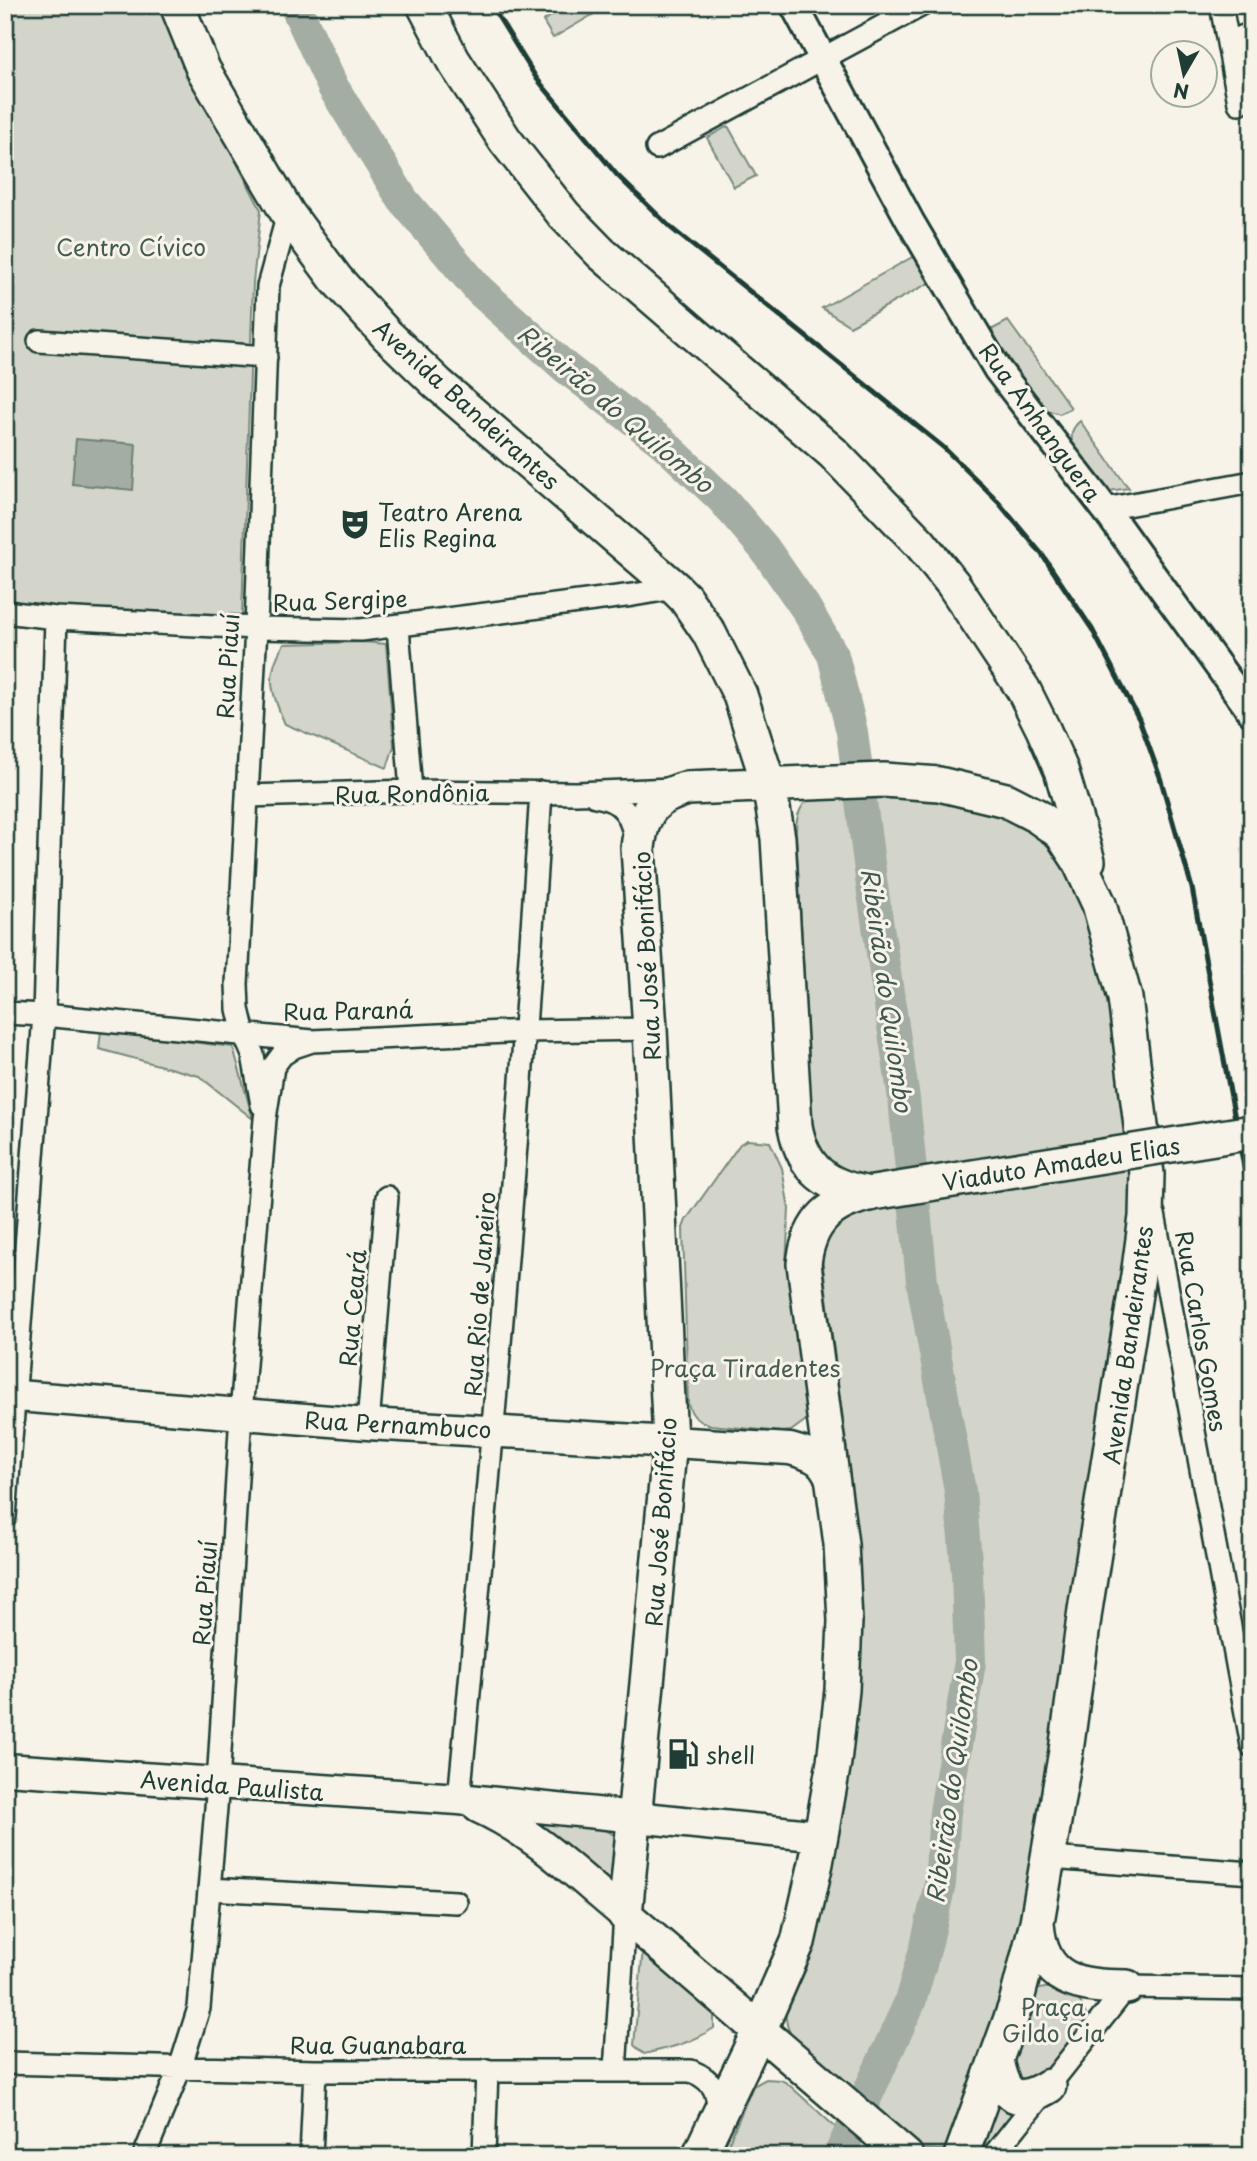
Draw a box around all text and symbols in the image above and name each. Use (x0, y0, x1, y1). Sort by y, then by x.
north arrow (1148, 38, 1218, 108)
text: N (1172, 77, 1191, 107)
park label: Centro Cívico (56, 229, 206, 264)
street label: Avenida Bandeirantes (366, 311, 568, 497)
water label: Ribeirão do Quilombo (510, 315, 723, 502)
street label: Rua Anhanguera (971, 335, 1111, 509)
place label: Teatro Arena Elis Regina (378, 494, 523, 555)
theatre icon: Teatro Arena Elis Regina (338, 507, 372, 541)
street label: Rua Sergipe (272, 580, 408, 620)
street label: Rua Piauí (207, 612, 247, 720)
street label: Rua Rondônia (335, 774, 489, 812)
street label: Rua José Bonifácio (623, 850, 669, 1062)
water label: Ribeirão do Quilombo (853, 866, 923, 1116)
street label: Rua Paraná (283, 991, 414, 1029)
street label: Viaduto Amadeu Elias (940, 1127, 1182, 1199)
street label: Rua Rio de Janeiro (454, 1190, 504, 1398)
street label: Avenida Bandeirantes (1093, 1224, 1161, 1466)
street label: Rua Carlos Gomes (1167, 1228, 1237, 1434)
street label: Rua Ceará (329, 1247, 375, 1368)
park label: Praça Tiradentes (650, 1350, 840, 1385)
street label: Rua Pernambuco (304, 1402, 492, 1446)
street label: Rua José Bonifácio (635, 1416, 685, 1628)
street label: Rua Piauí (183, 1539, 225, 1647)
water label: Ribeirão do Quilombo (916, 1655, 986, 1905)
fuel station icon: shell (666, 1737, 700, 1771)
place label: shell (706, 1737, 755, 1772)
street label: Avenida Paulista (139, 1761, 326, 1809)
park label: Praça Gildo Cia (1002, 1989, 1104, 2050)
street label: Rua Guanabara (290, 2027, 467, 2062)

